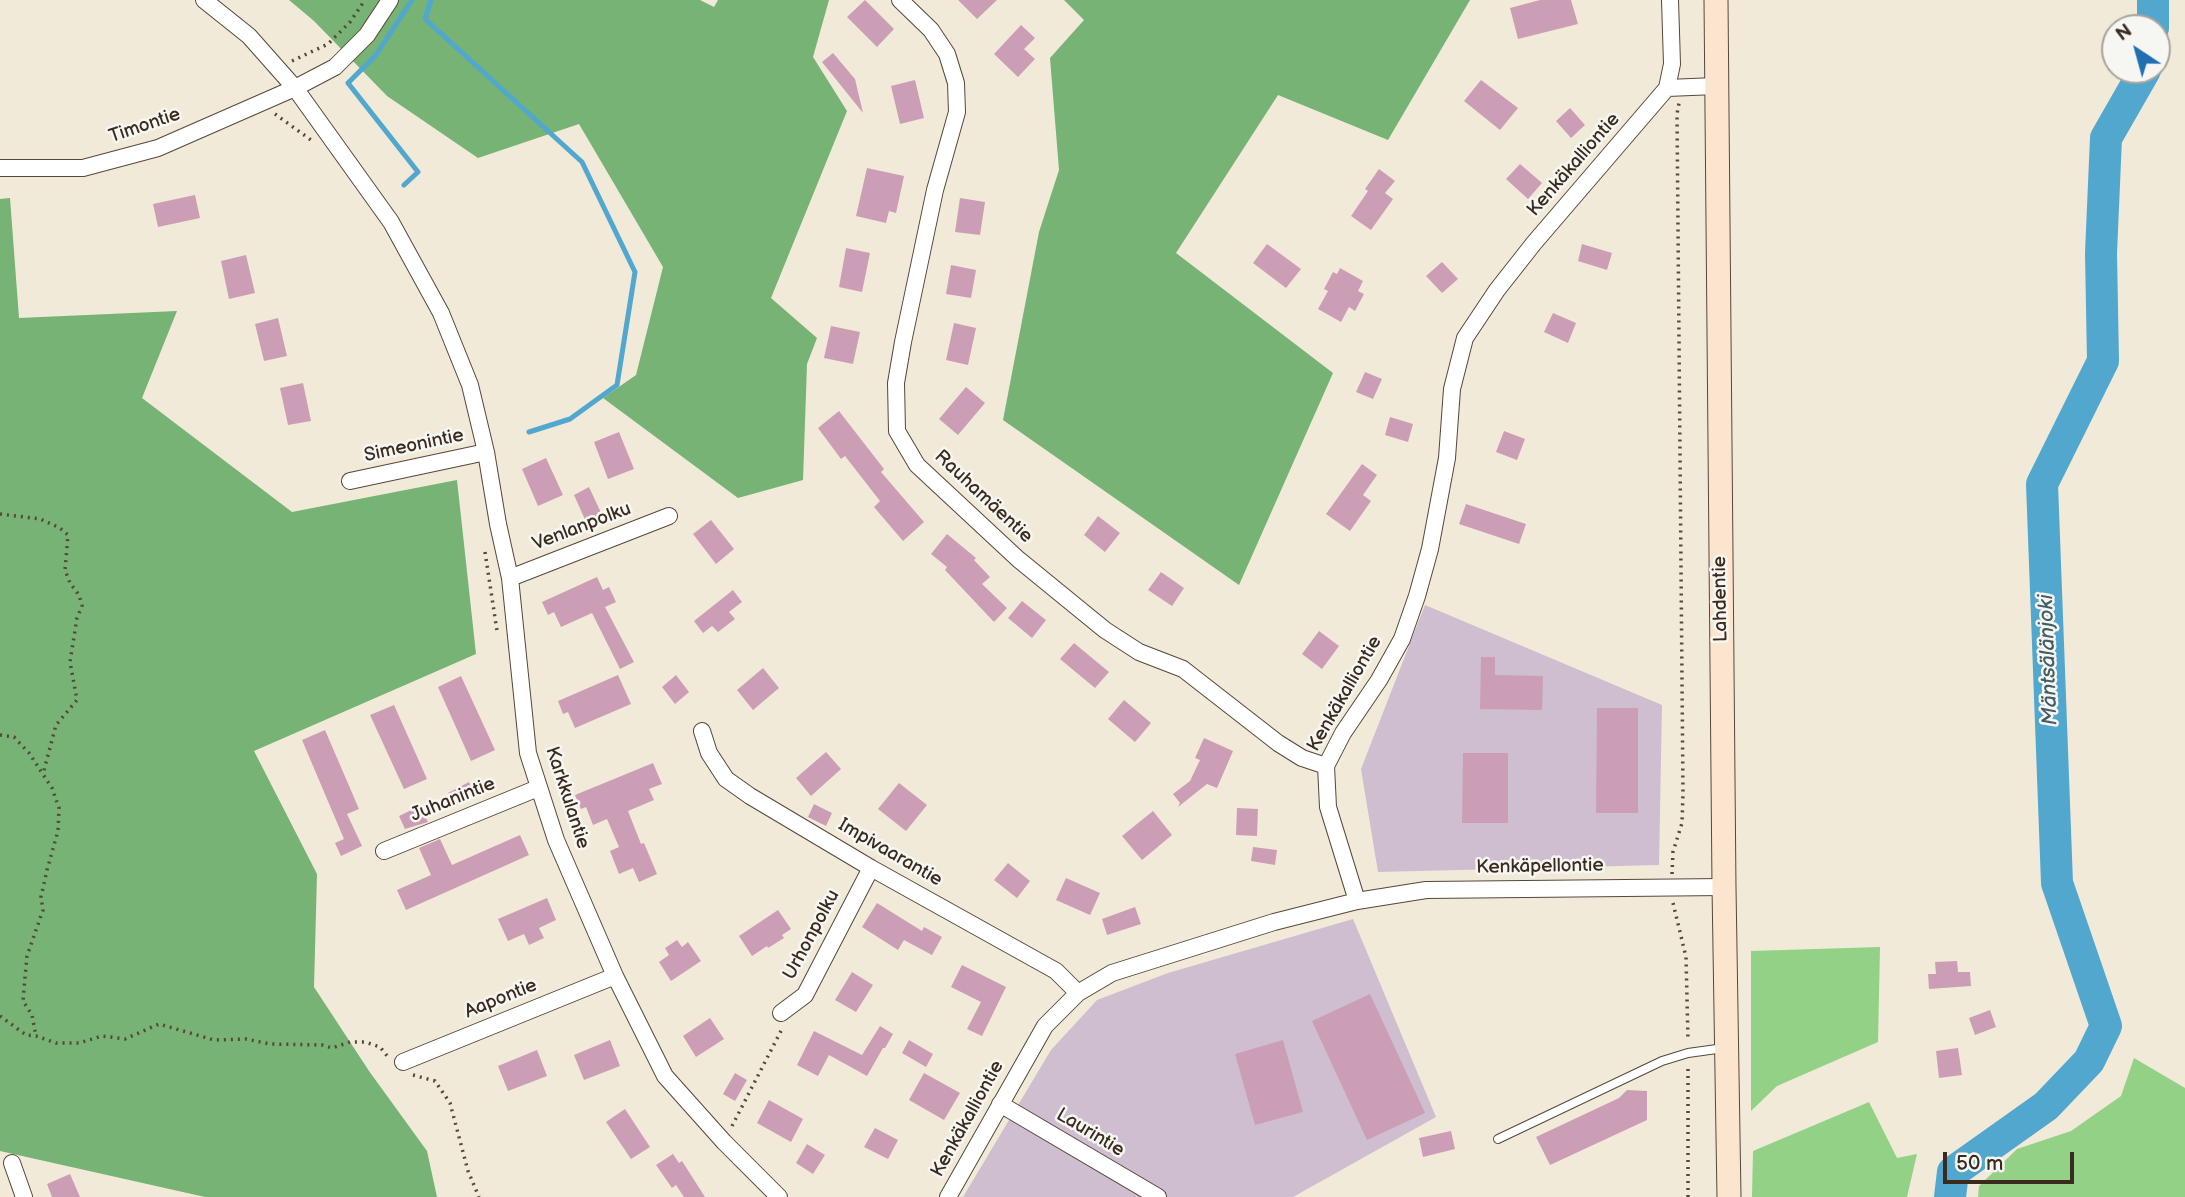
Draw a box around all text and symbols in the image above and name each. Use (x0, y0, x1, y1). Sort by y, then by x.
north arrow (2101, 14, 2171, 84)
text: N (2112, 20, 2137, 47)
street label: Timontie (106, 103, 184, 149)
street label: Kenkäkalliontie (1523, 109, 1625, 221)
street label: Simeonintie (362, 424, 466, 468)
street label: Rauhamäentie (929, 446, 1037, 548)
street label: Venlanpolku (530, 498, 634, 556)
street label: Lahdentie (1709, 556, 1733, 642)
water label: Mäntsälänjoki (2034, 594, 2064, 726)
street label: Kenkäkalliontie (1303, 632, 1387, 756)
street label: Karkkulantie (540, 744, 594, 852)
street label: Juhanintie (407, 773, 499, 827)
street label: Impivaarantie (834, 814, 946, 892)
street label: Kenkäpellontie (1476, 854, 1604, 880)
street label: Urhonpolku (779, 886, 845, 984)
street label: Aapontie (461, 974, 541, 1024)
street label: Kenkäkalliontie (927, 1057, 1009, 1181)
street label: Laurintie (1052, 1104, 1128, 1162)
scale bar (1947, 1138, 2078, 1182)
text: 50 m (1956, 1151, 2003, 1176)

